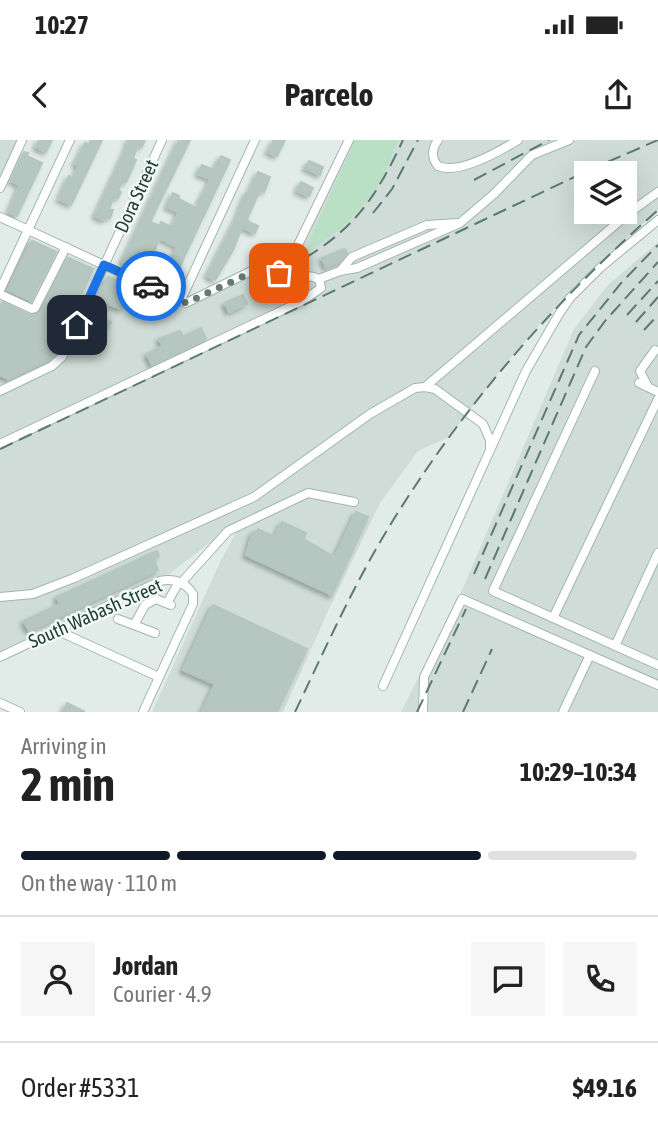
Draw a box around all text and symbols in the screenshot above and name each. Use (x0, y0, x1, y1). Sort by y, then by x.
text: 10:27 (35, 10, 89, 40)
icon: back (21, 76, 59, 114)
text: Parcelo (285, 76, 373, 113)
icon: share (599, 76, 637, 114)
street label: Dora Street (110, 156, 162, 236)
map controls (574, 161, 637, 224)
button: layers (574, 161, 637, 224)
pin (249, 243, 309, 303)
courier (116, 251, 186, 321)
icon: bag (260, 254, 298, 292)
icon: car (132, 267, 170, 305)
pin (47, 295, 107, 355)
icon: home (58, 306, 96, 344)
street label: South Wabash Street (25, 574, 165, 652)
text: Arriving in (21, 733, 107, 759)
text: 10:29–10:34 (520, 757, 637, 787)
text: 2 min (21, 758, 115, 811)
text: On the way · 110 m (21, 870, 177, 896)
button: person (21, 942, 95, 1016)
button: chat (471, 942, 545, 1016)
button: phone (563, 942, 637, 1016)
text: Jordan (113, 951, 178, 981)
text: Courier · 4.9 (113, 981, 212, 1007)
text: Order #5331 (21, 1073, 140, 1103)
text: $49.16 (573, 1073, 637, 1103)

